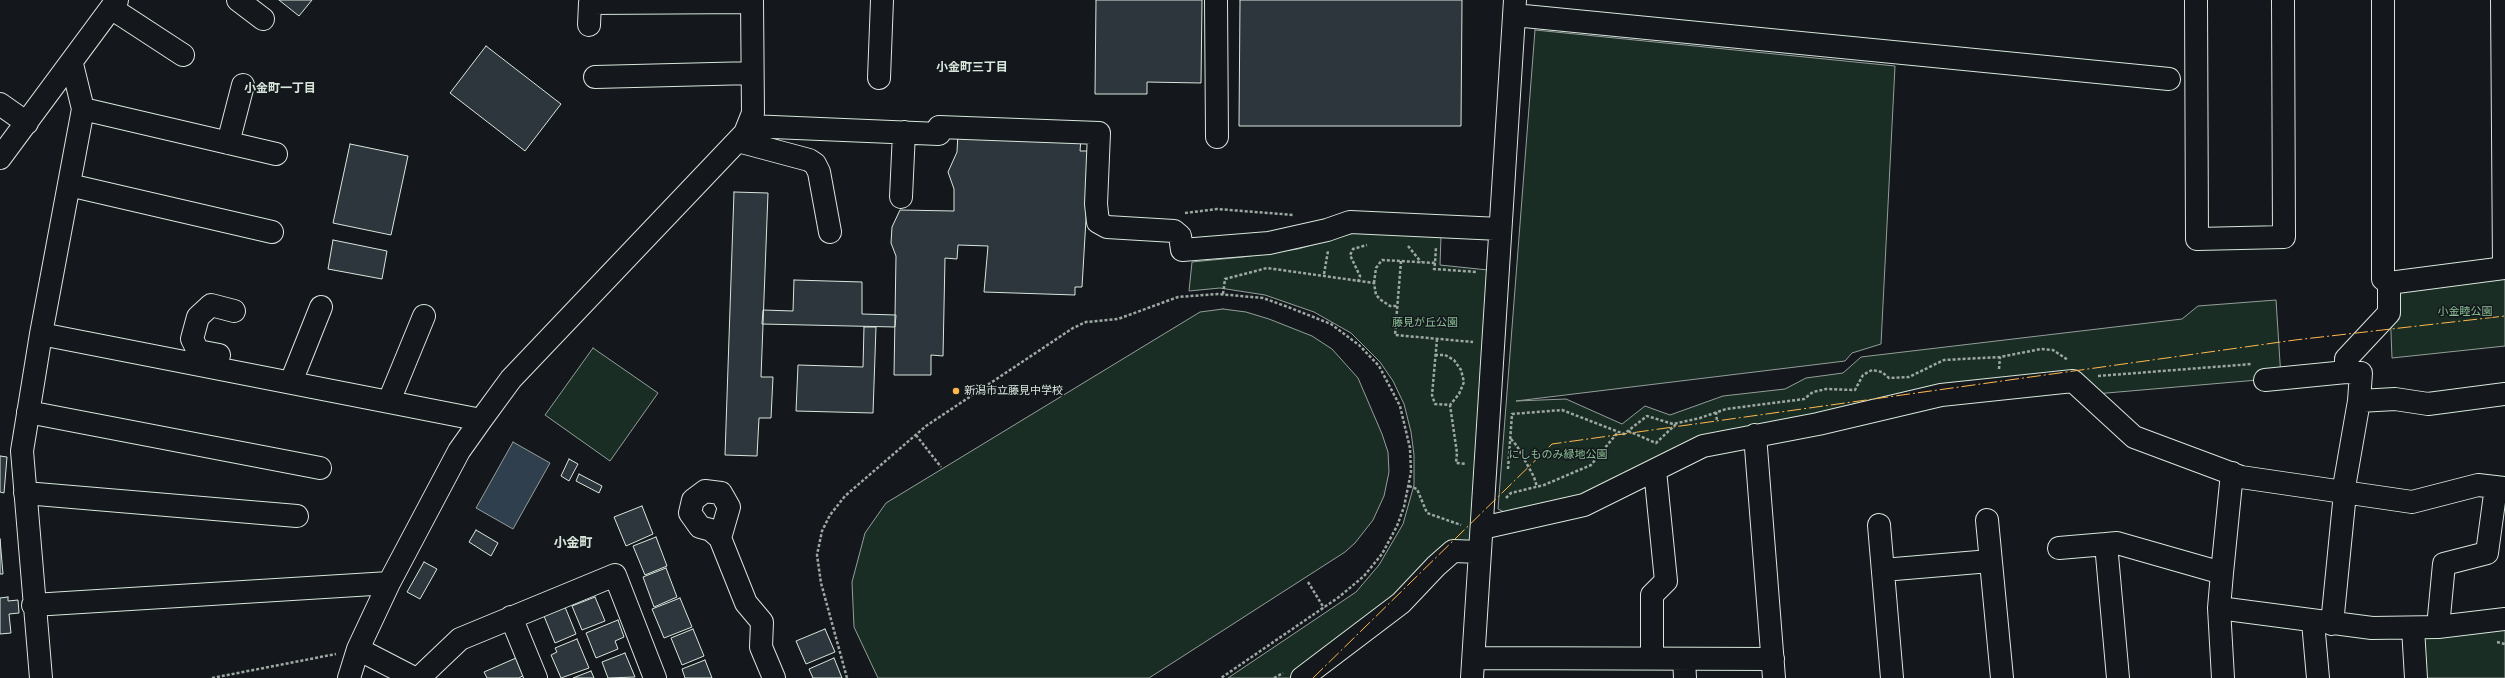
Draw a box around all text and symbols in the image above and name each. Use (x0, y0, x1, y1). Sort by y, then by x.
district label: 小金町三丁目 (936, 61, 1008, 75)
district label: 小金町一丁目 (244, 82, 316, 96)
park label: 小金睦公園 (2438, 305, 2492, 319)
park label: 藤見が丘公園 (1392, 316, 1458, 330)
place label: 新潟市立藤見中学校 (964, 384, 1063, 398)
marker: 新潟市立藤見中学校 (951, 386, 961, 396)
park label: にしものみ緑地公園 (1509, 448, 1607, 462)
district label: 小金町 (554, 536, 592, 552)

